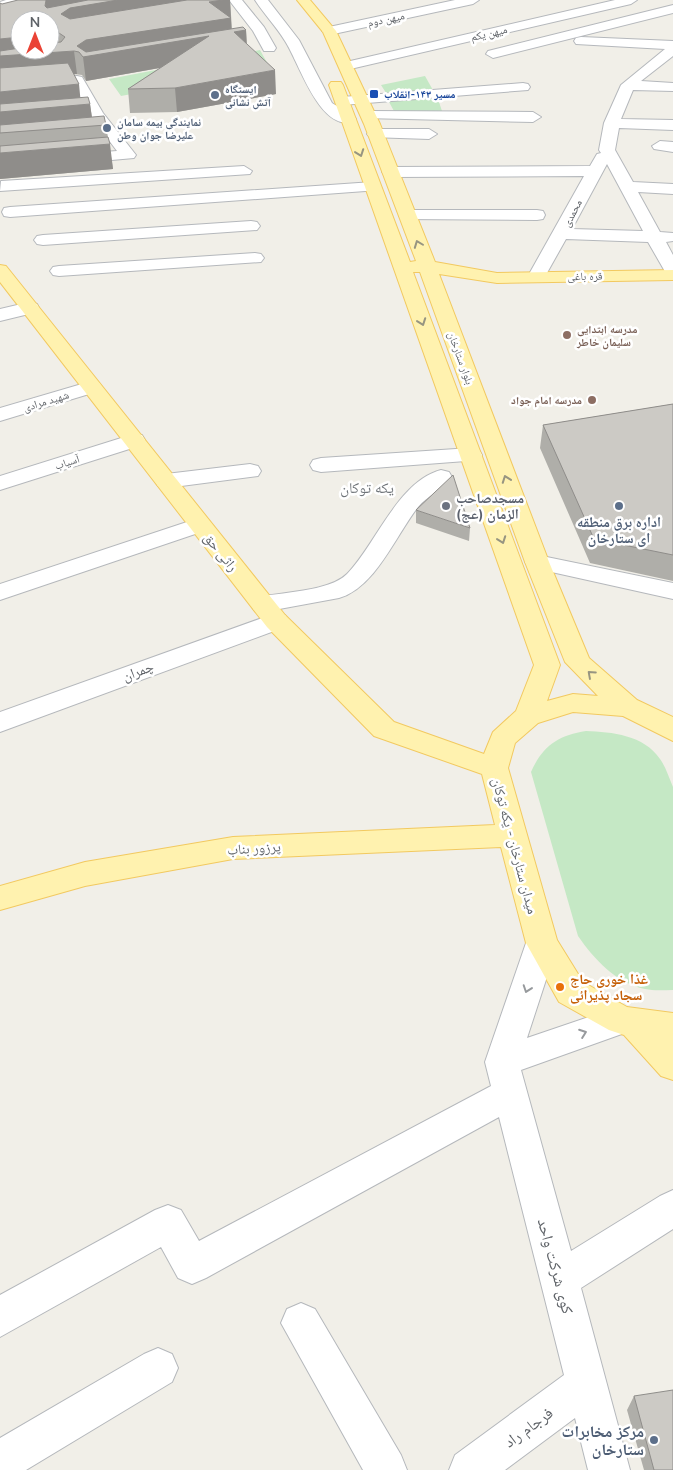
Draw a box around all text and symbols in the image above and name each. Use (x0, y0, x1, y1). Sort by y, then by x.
street label: میهن دوم (366, 8, 406, 31)
north arrow (10, 10, 60, 60)
text: N (30, 13, 40, 32)
street label: میهن یکم (469, 22, 509, 45)
place label: ایستگاه آتش نشانی (225, 82, 271, 110)
place label: مسیر ۱۴۳-انقلاب (384, 87, 456, 102)
marker: مسیر ۱۴۳-انقلاب (368, 88, 380, 100)
marker: ایستگاه آتش نشانی (209, 89, 221, 101)
place label: نمایندگی بیمه سامان علیرضا جوان وطن (117, 115, 201, 143)
marker: نمایندگی بیمه سامان علیرضا جوان وطن (101, 122, 113, 134)
one-way arrow (354, 148, 364, 156)
street label: محمدی (559, 197, 586, 230)
one-way arrow (414, 241, 424, 249)
street label: قره باغی (567, 269, 603, 284)
one-way arrow (416, 317, 426, 325)
place label: مدرسه ابتدایی سلیمان خاطر (576, 322, 637, 350)
marker: مدرسه ابتدایی سلیمان خاطر (561, 329, 573, 341)
street label: بلوار ستارخان (444, 330, 477, 387)
street label: شهید مرادی (22, 387, 71, 416)
place label: مدرسه امام جواد (511, 393, 582, 408)
marker: مدرسه امام جواد (586, 394, 598, 406)
street label: آسیاب (53, 451, 82, 473)
one-way arrow (502, 475, 512, 483)
district label: یکه توکان (340, 478, 394, 498)
place label: مسجدصاحب الزمان (عج) (456, 489, 524, 524)
marker: مسجدصاحب الزمان (عج) (440, 500, 452, 512)
marker: اداره برق منطقه ای ستارخان (613, 500, 625, 512)
place label: اداره برق منطقه ای ستارخان (577, 513, 661, 548)
street label: راثی حق (199, 529, 242, 576)
one-way arrow (496, 535, 506, 544)
street label: چمران (120, 657, 156, 686)
one-way arrow (587, 671, 596, 680)
street label: میدان ستارخان - یکه توکان (487, 776, 542, 916)
street label: پرزور بناب (227, 837, 282, 860)
place label: غذا خوری حاج سجاد پذیرائی (570, 970, 648, 1005)
marker: غذا خوری حاج سجاد پذیرائی (554, 981, 566, 993)
one-way arrow (522, 985, 532, 993)
one-way arrow (578, 1029, 586, 1039)
street label: کوی شرکت واحد (532, 1216, 578, 1317)
street label: فرجام راد (499, 1402, 558, 1453)
place label: مرکز مخابرات ستارخان (562, 1421, 644, 1461)
marker: مرکز مخابرات ستارخان (648, 1434, 660, 1446)

